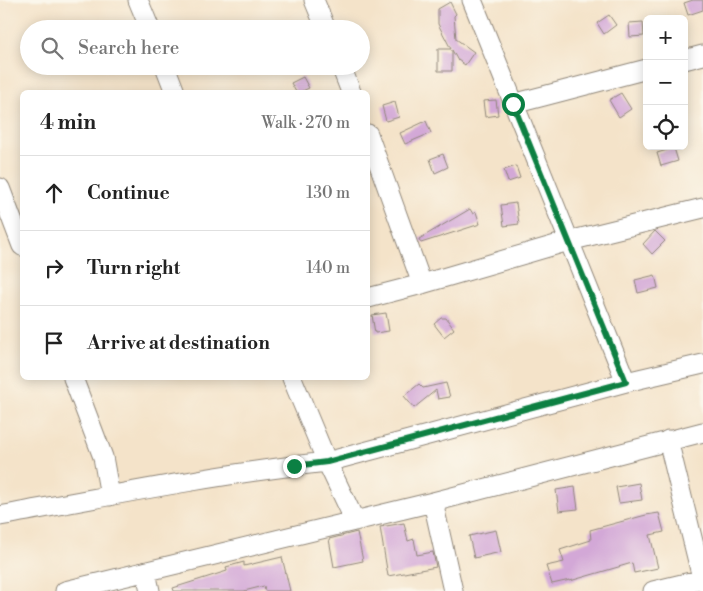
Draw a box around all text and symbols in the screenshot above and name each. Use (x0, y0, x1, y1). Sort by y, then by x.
map controls (643, 15, 688, 150)
button: + (643, 15, 688, 60)
search box (20, 20, 370, 75)
icon: search (38, 34, 66, 62)
text: Search here (78, 36, 179, 60)
button: − (643, 60, 688, 105)
route start (502, 93, 525, 116)
button: locate (643, 105, 688, 150)
text: 4 min (40, 110, 96, 136)
text: Walk · 270 m (261, 113, 350, 133)
icon: ahead (40, 179, 68, 207)
text: Continue (87, 181, 170, 205)
text: 130 m (306, 183, 350, 203)
icon: right (40, 254, 68, 282)
text: Turn right (87, 256, 180, 280)
text: 140 m (306, 258, 350, 278)
icon: arrive (40, 329, 68, 357)
text: Arrive at destination (87, 331, 270, 355)
route end (283, 455, 306, 478)

